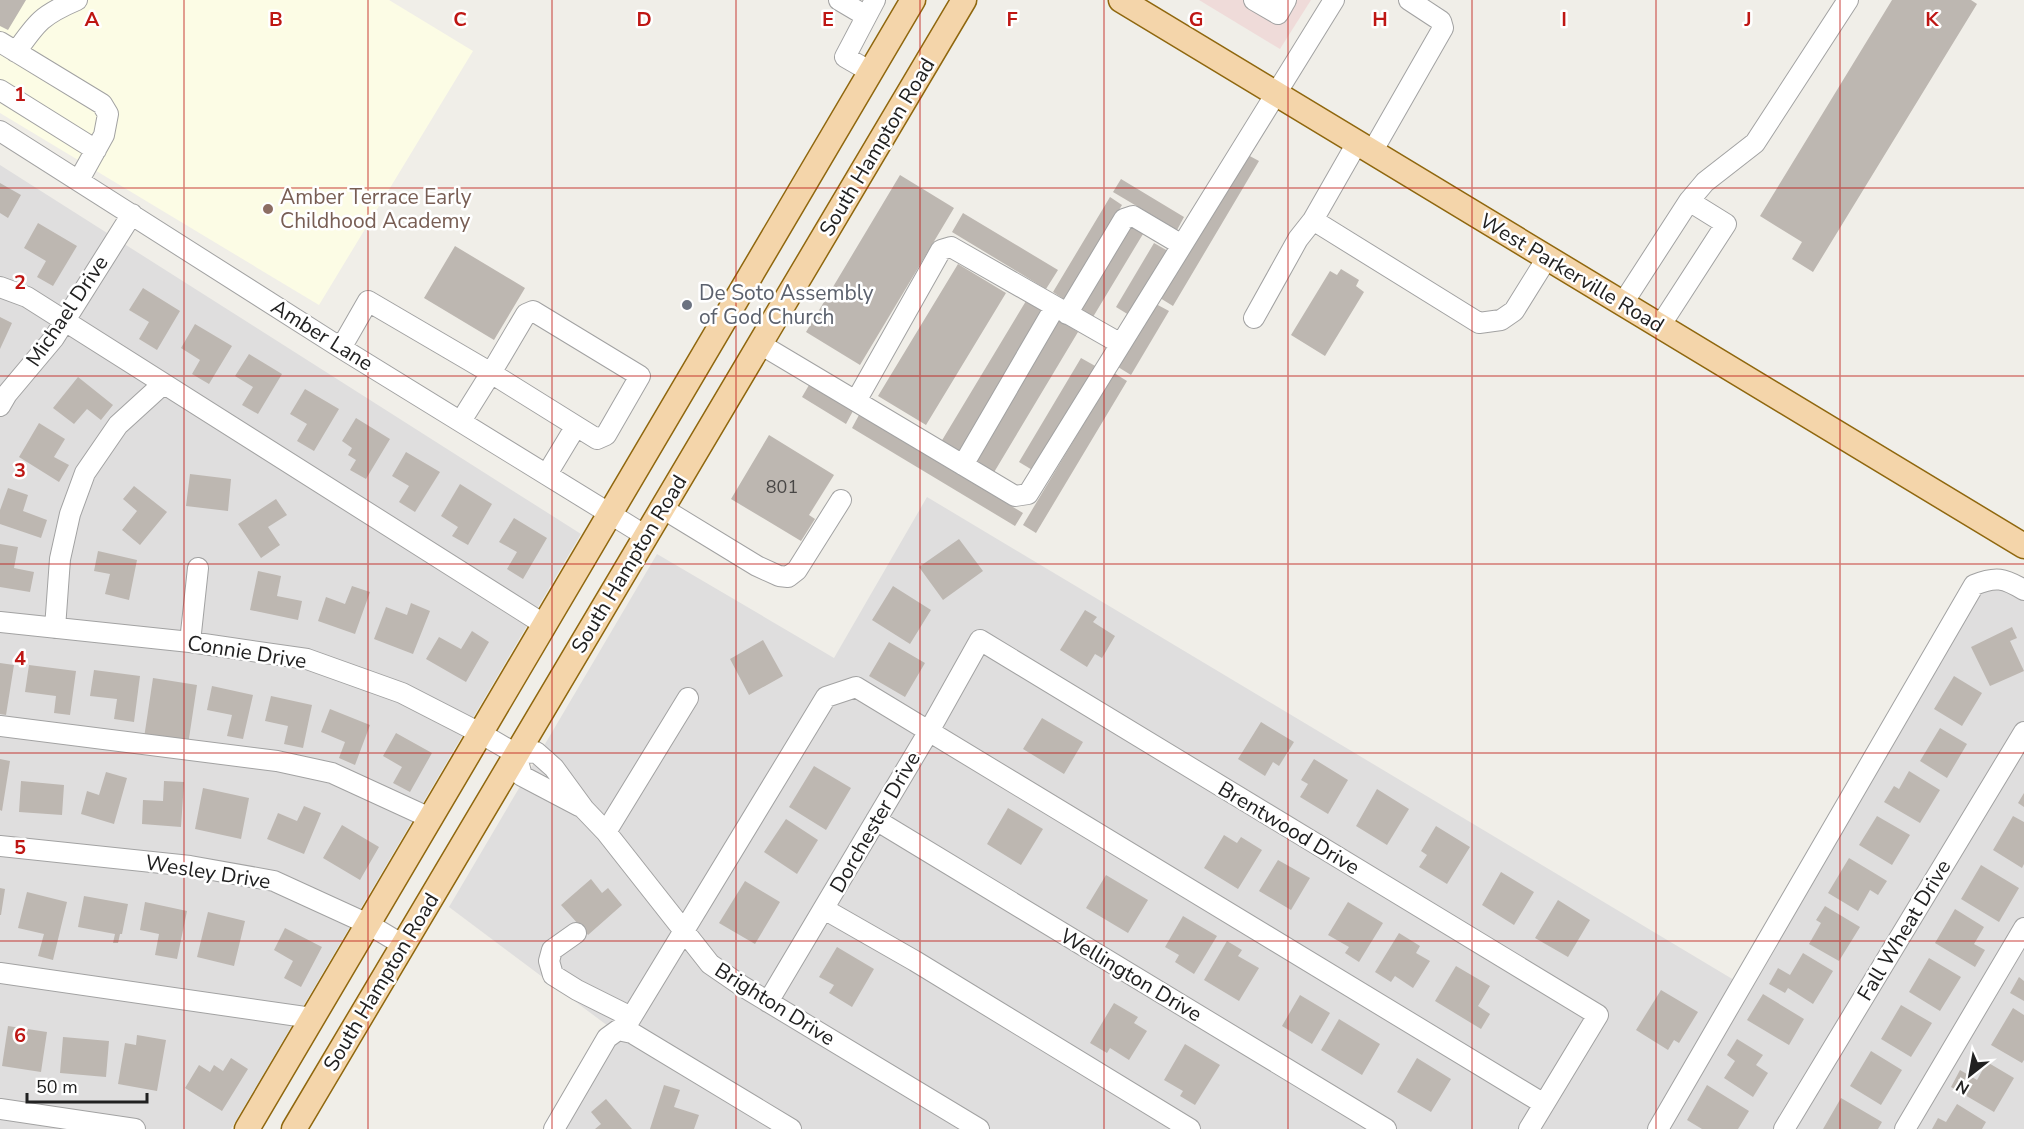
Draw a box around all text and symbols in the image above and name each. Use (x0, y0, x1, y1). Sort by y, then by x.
text: A (85, 6, 100, 33)
text: B (269, 6, 283, 33)
text: C (453, 6, 467, 33)
text: D (636, 6, 652, 33)
text: E (822, 6, 834, 33)
text: F (1006, 6, 1018, 33)
text: G (1189, 6, 1203, 33)
text: H (1372, 6, 1388, 33)
text: I (1561, 6, 1567, 33)
text: J (1743, 6, 1752, 33)
text: K (1925, 6, 1939, 33)
street label: South Hampton Road (813, 53, 941, 241)
text: 1 (14, 81, 26, 108)
place label: Amber Terrace Early Childhood Academy (280, 183, 472, 235)
marker: Amber Terrace Early Childhood Academy (261, 202, 275, 216)
street label: West Parkerville Road (1475, 207, 1669, 339)
street label: Michael Drive (20, 250, 114, 372)
text: 2 (14, 269, 26, 296)
place label: De Soto Assembly of God Church (699, 279, 874, 331)
street label: Amber Lane (266, 293, 378, 377)
marker: De Soto Assembly of God Church (680, 298, 694, 312)
text: 3 (14, 457, 26, 484)
street label: South Hampton Road (565, 470, 693, 658)
house number: 801 (766, 475, 798, 499)
street label: Connie Drive (185, 629, 309, 675)
text: 4 (14, 645, 26, 672)
street label: Dorchester Drive (823, 746, 927, 898)
street label: Brentwood Drive (1213, 775, 1365, 881)
text: 5 (14, 834, 26, 861)
street label: Wesley Drive (143, 848, 273, 896)
street label: Fall Wheat Drive (1851, 854, 1957, 1006)
street label: South Hampton Road (317, 888, 445, 1076)
street label: Wellington Drive (1055, 922, 1207, 1028)
street label: Brighton Drive (710, 956, 840, 1052)
text: 6 (14, 1022, 26, 1049)
north arrow (1940, 1045, 2000, 1105)
scale bar (27, 1066, 147, 1104)
text: N (1952, 1074, 1974, 1100)
text: 50 m (36, 1075, 78, 1099)

